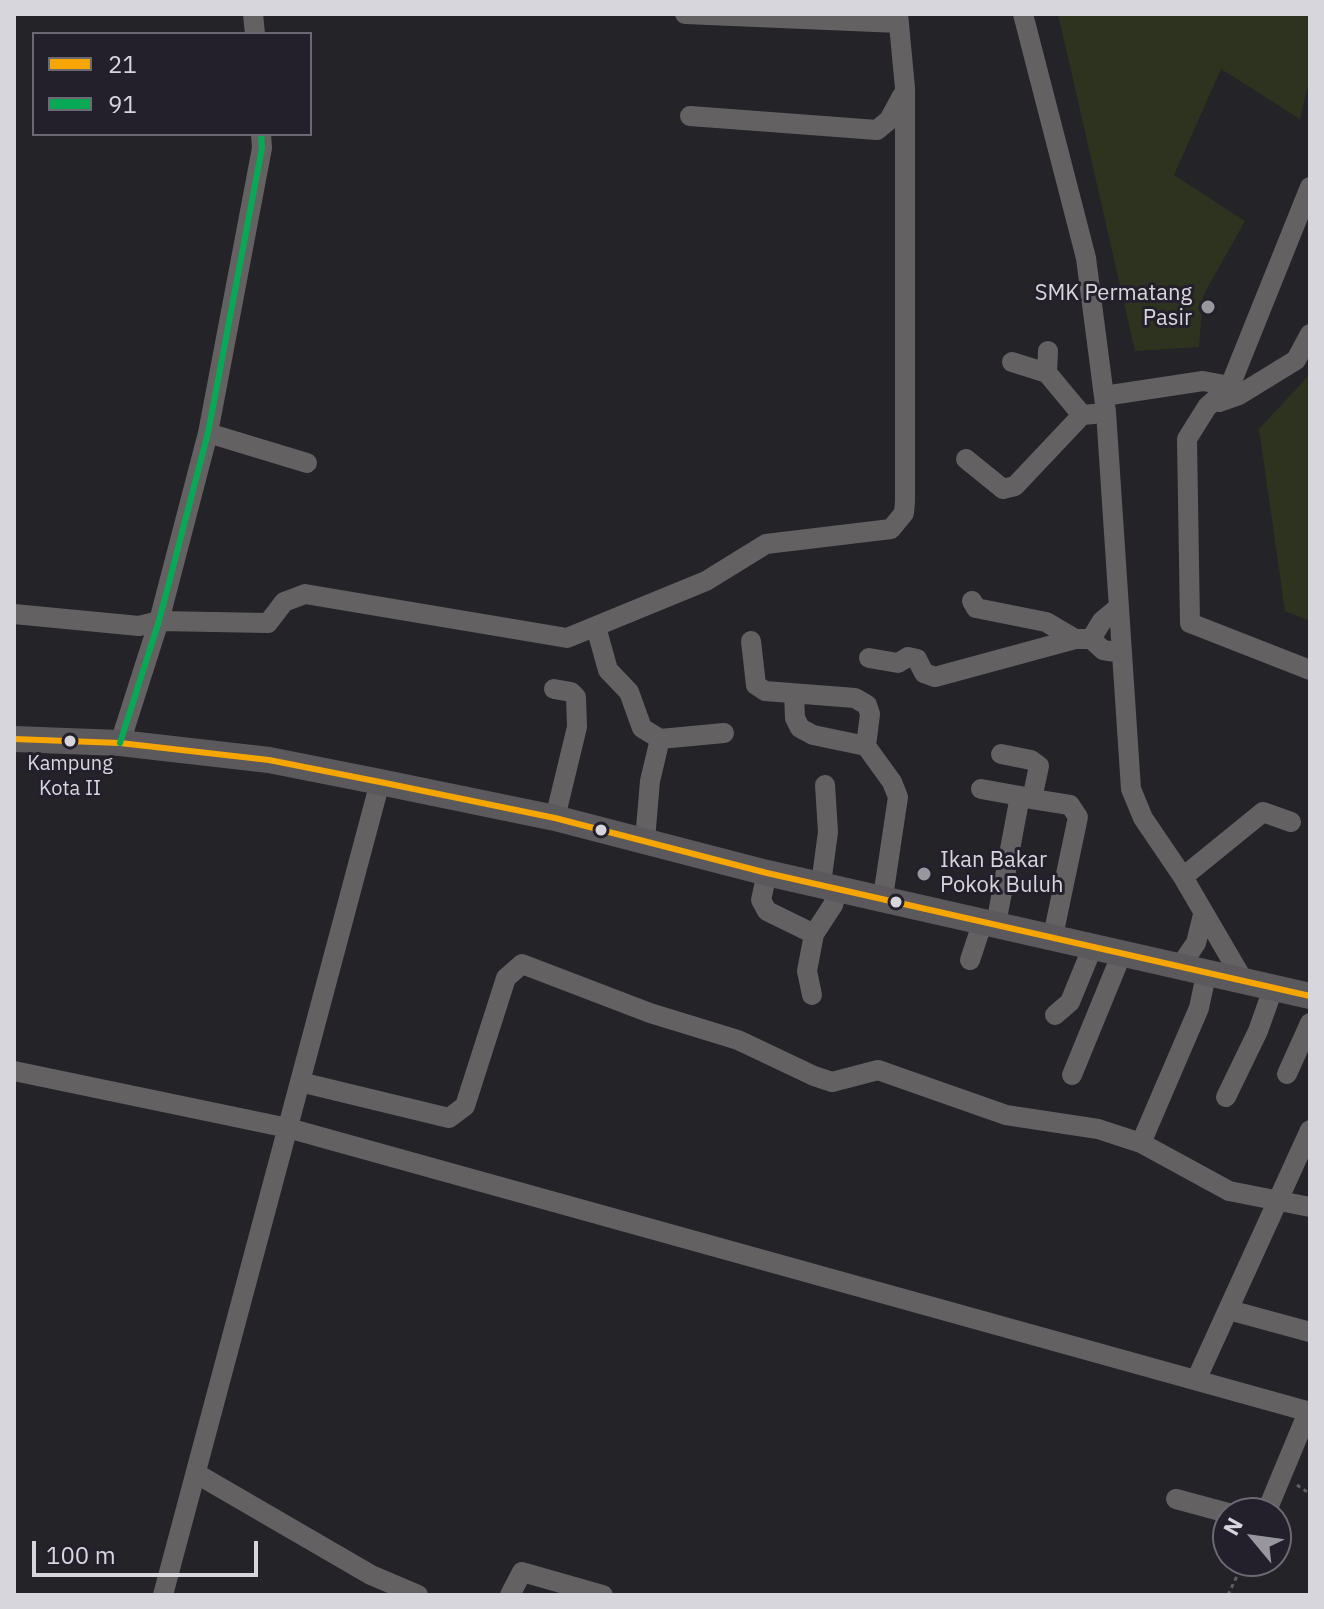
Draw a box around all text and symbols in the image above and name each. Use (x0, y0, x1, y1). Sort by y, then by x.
legend (32, 32, 312, 136)
text: 21 (108, 48, 137, 80)
text: 91 (108, 88, 137, 120)
place label: SMK Permatang Pasir (1035, 281, 1192, 332)
marker: SMK Permatang Pasir (1199, 298, 1217, 316)
marker: Kampung Kota II (62, 733, 78, 749)
place label: Kampung Kota II (27, 752, 113, 799)
unlabelled marker (593, 822, 609, 838)
place label: Ikan Bakar Pokok Buluh (940, 848, 1063, 900)
marker: Ikan Bakar Pokok Buluh (915, 865, 933, 883)
unlabelled marker (888, 894, 904, 910)
north arrow (1212, 1497, 1292, 1577)
text: N (1216, 1512, 1249, 1540)
scale bar (36, 1525, 262, 1575)
text: 100 m (46, 1539, 116, 1571)

